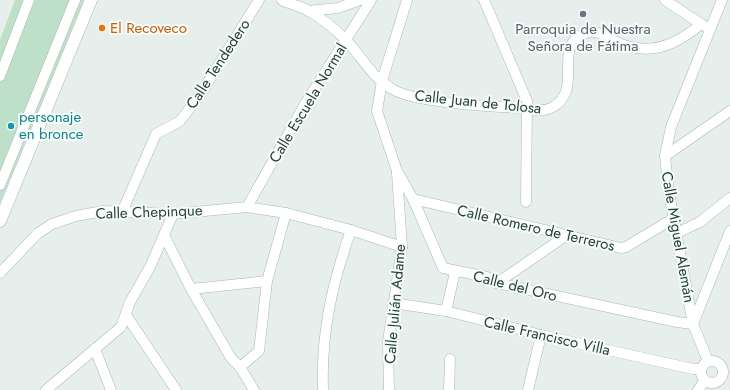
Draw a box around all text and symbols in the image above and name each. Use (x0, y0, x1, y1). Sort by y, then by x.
marker: Parroquia de Nuestra Señora de Fátima (578, 9, 588, 19)
street label: Calle Tendedero (181, 15, 255, 113)
place label: El Recoveco (110, 17, 187, 39)
place label: Parroquia de Nuestra Señora de Fátima (515, 18, 651, 57)
marker: El Recoveco (97, 23, 107, 33)
street label: Calle Escuela Normal (264, 39, 352, 167)
street label: Calle Juan de Tolosa (414, 84, 542, 120)
place label: personaje en bronce (19, 106, 84, 145)
marker: personaje en bronce (6, 121, 16, 131)
street label: Calle Miguel Alemán (656, 170, 700, 304)
street label: Calle Chepinque (95, 199, 203, 225)
street label: Calle Romero de Terreros (455, 199, 617, 257)
street label: Calle Julián Adame (379, 243, 411, 365)
street label: Calle del Oro (471, 265, 559, 307)
street label: Calle Francisco Villa (482, 311, 612, 361)

